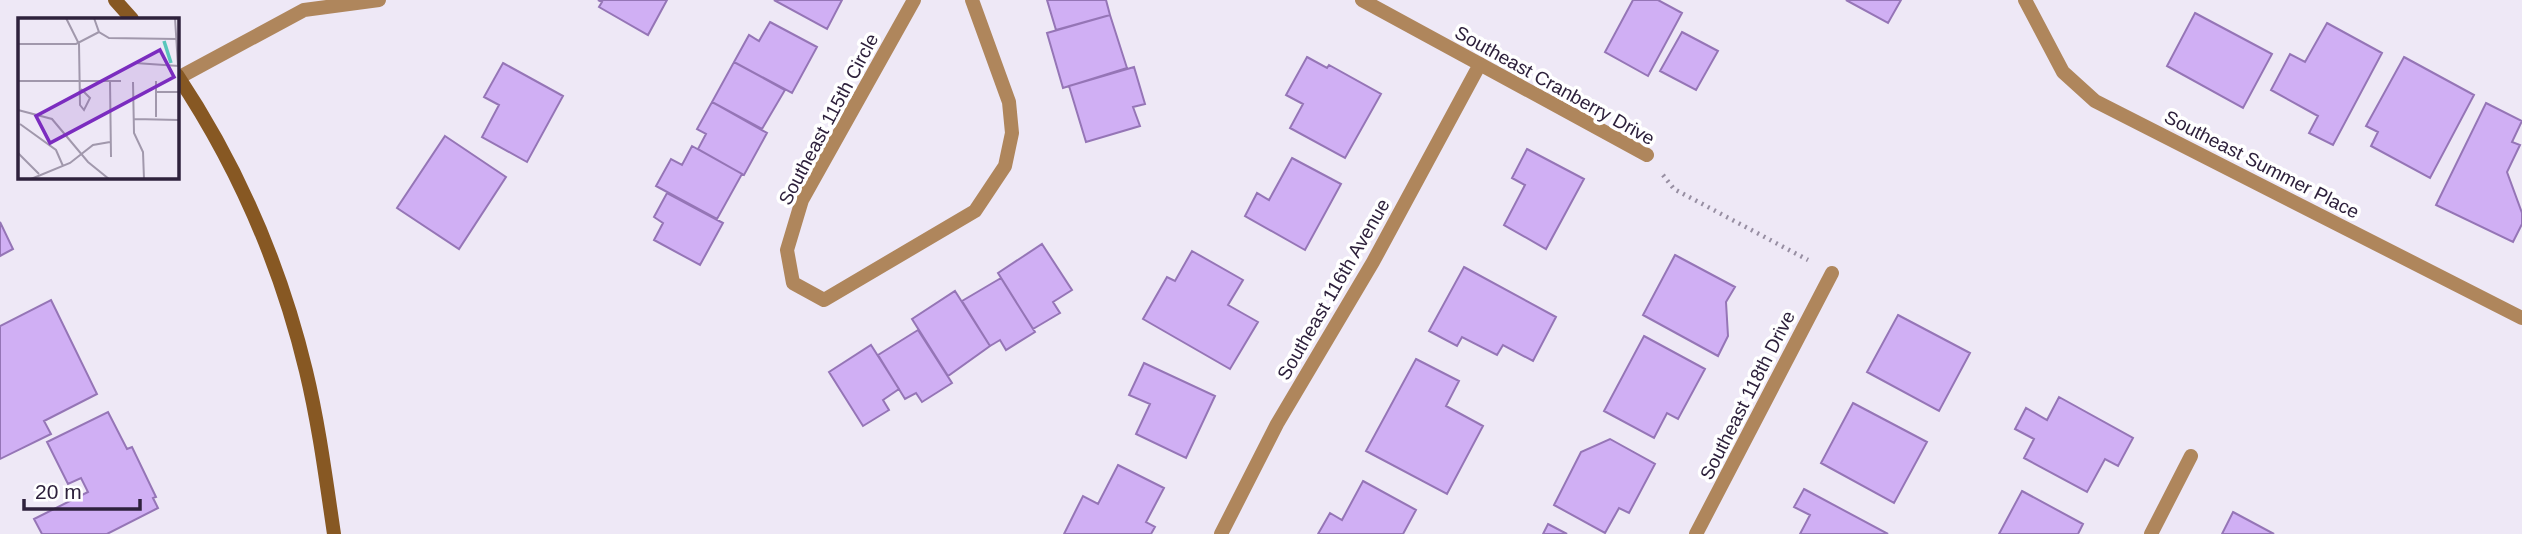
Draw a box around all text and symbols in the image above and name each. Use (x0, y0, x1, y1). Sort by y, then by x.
inset map (18, 18, 178, 178)
street label: Southeast Cranberry Drive (1451, 22, 1658, 149)
street label: Southeast 115th Circle (774, 30, 883, 208)
street label: Southeast Summer Place (2161, 106, 2363, 223)
street label: Southeast 116th Avenue (1273, 195, 1394, 383)
street label: Southeast 118th Drive (1696, 307, 1799, 483)
scale bar (24, 468, 140, 512)
text: 20 m (35, 480, 82, 503)

